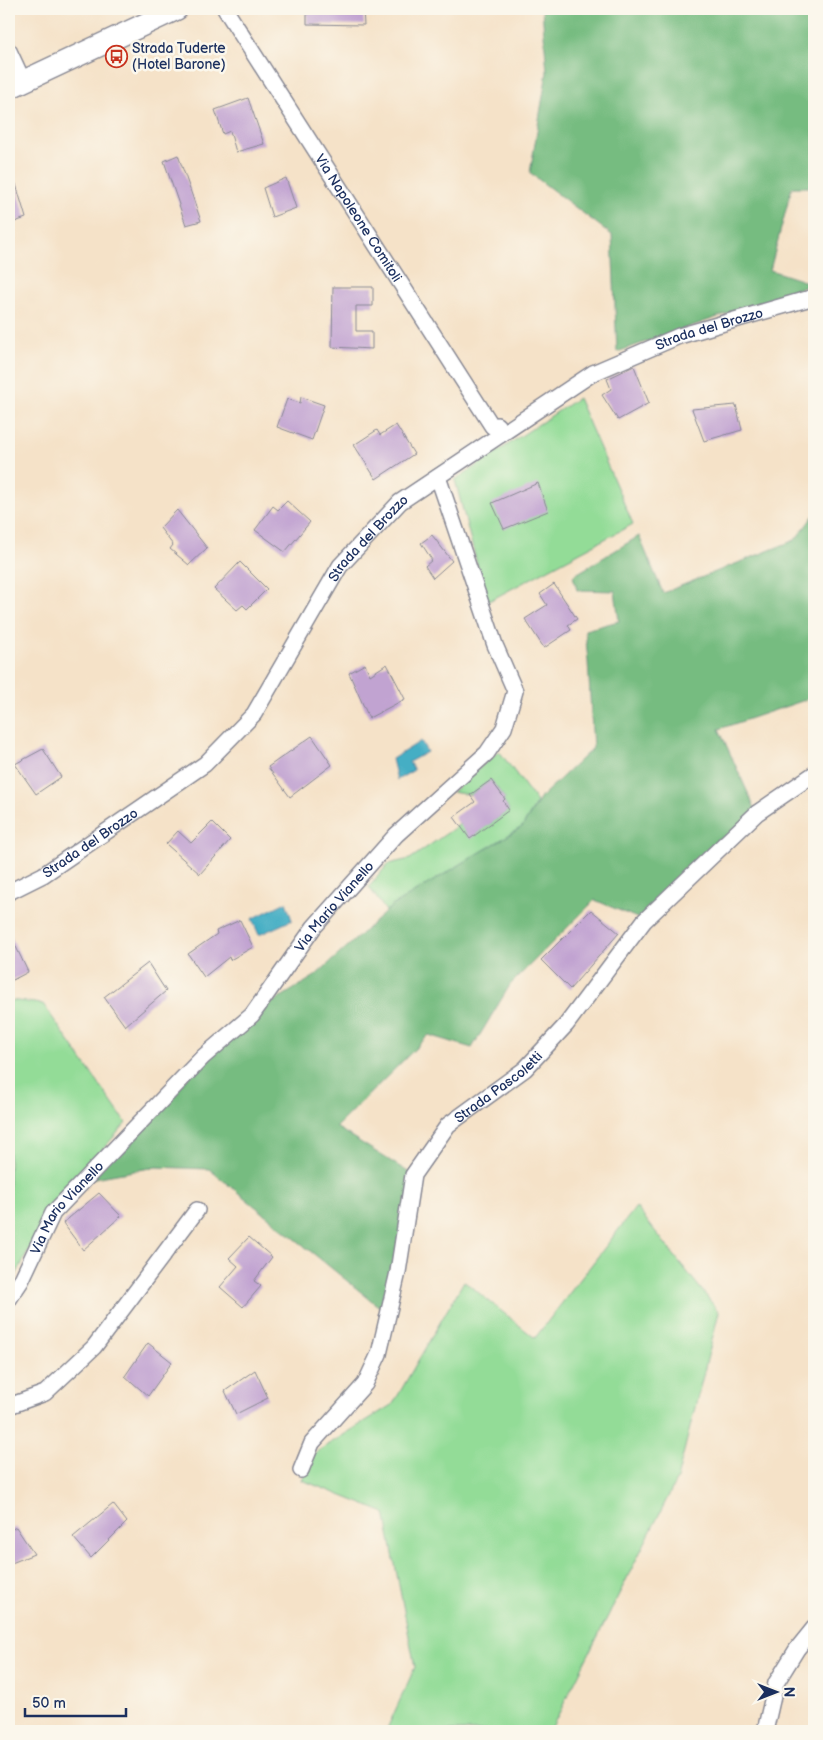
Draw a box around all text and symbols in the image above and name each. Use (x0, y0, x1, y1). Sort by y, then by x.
place label: Strada Tuderte (Hotel Barone) (132, 40, 226, 73)
bus stop icon: Strada Tuderte (Hotel Barone) (104, 44, 128, 68)
street label: Via Napoleone Comitoli (311, 151, 406, 285)
street label: Strada del Brozzo (653, 304, 765, 354)
street label: Strada del Brozzo (325, 491, 411, 585)
street label: Strada del Brozzo (39, 805, 141, 882)
street label: Via Mario Vianello (291, 858, 378, 955)
street label: Strada Pascoletti (451, 1048, 546, 1127)
street label: Via Mario Vianello (27, 1158, 107, 1257)
north arrow (750, 1668, 800, 1718)
scale bar (25, 1685, 126, 1717)
text: N (780, 1687, 797, 1697)
text: 50 m (32, 1694, 66, 1713)

